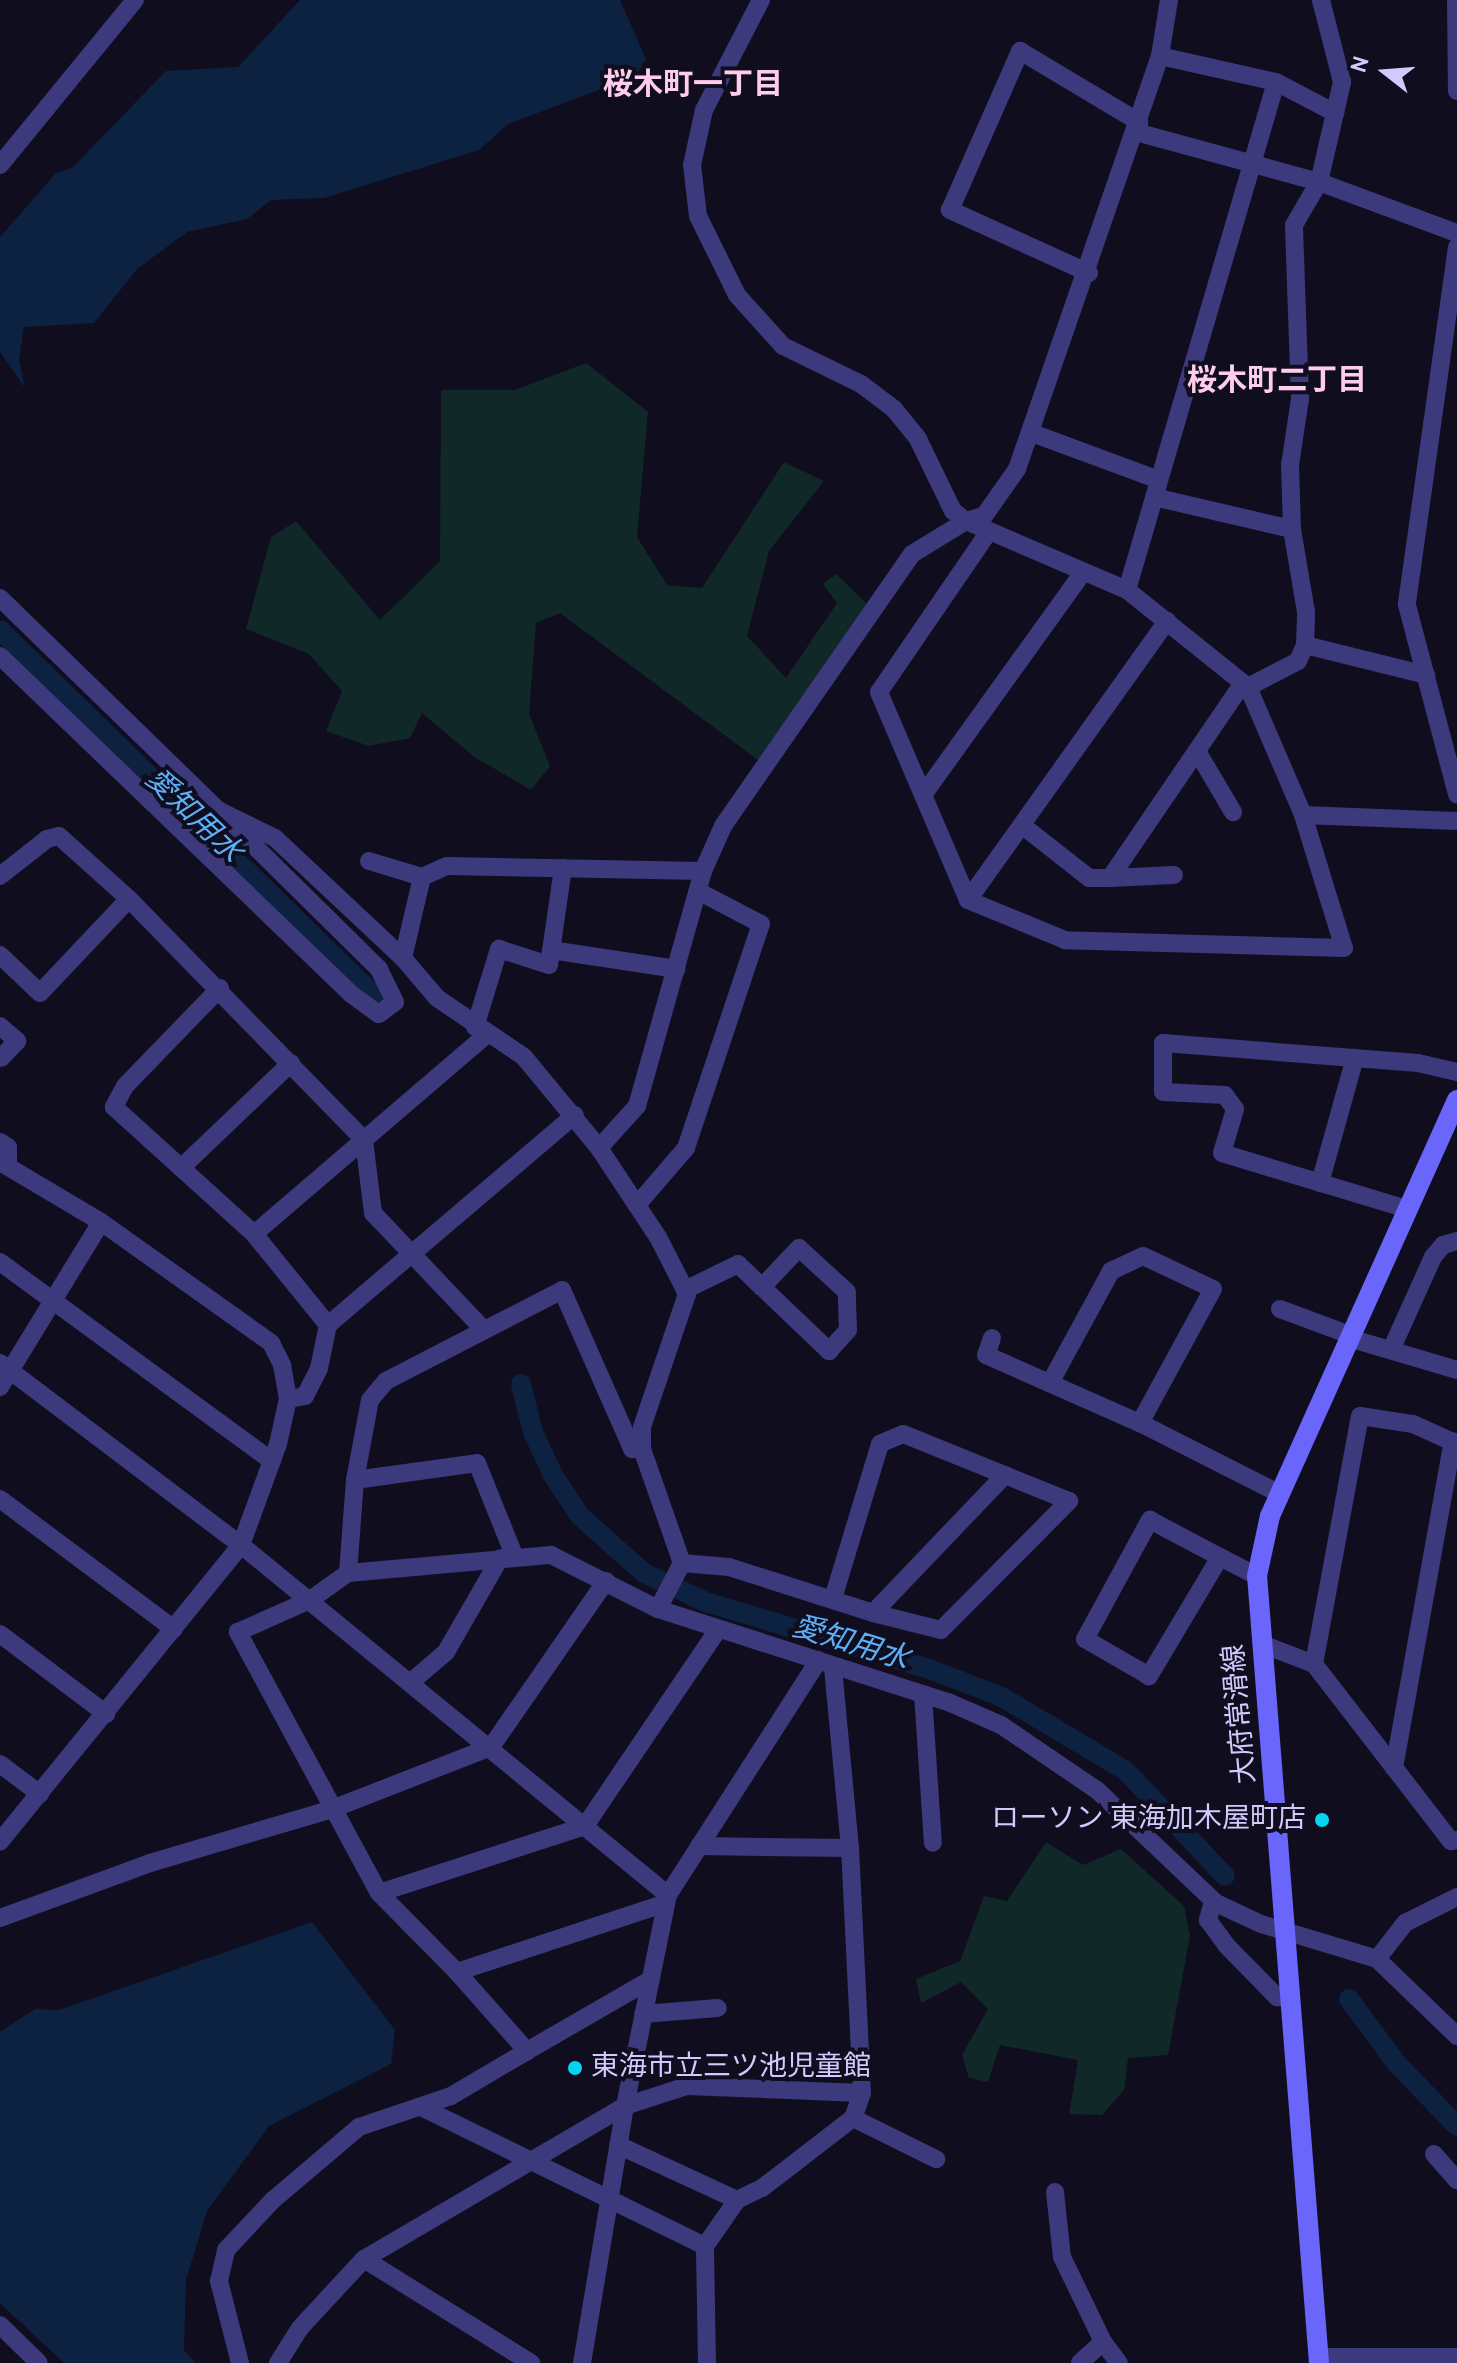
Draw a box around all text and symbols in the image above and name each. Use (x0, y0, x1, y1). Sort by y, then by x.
north arrow (1345, 32, 1425, 112)
text: N (1346, 53, 1377, 76)
district label: 桜木町一丁目 (603, 69, 783, 105)
district label: 桜木町二丁目 (1187, 365, 1367, 401)
water label: 愛知用水 (136, 762, 248, 872)
water label: 愛知用水 (787, 1610, 913, 1680)
street label: 大府常滑線 (1218, 1643, 1264, 1785)
place label: ローソン 東海加木屋町店 (991, 1803, 1306, 1837)
marker: ローソン 東海加木屋町店 (1313, 1811, 1331, 1829)
place label: 東海市立三ツ池児童館 (591, 2051, 871, 2085)
marker: 東海市立三ツ池児童館 (566, 2059, 584, 2077)

